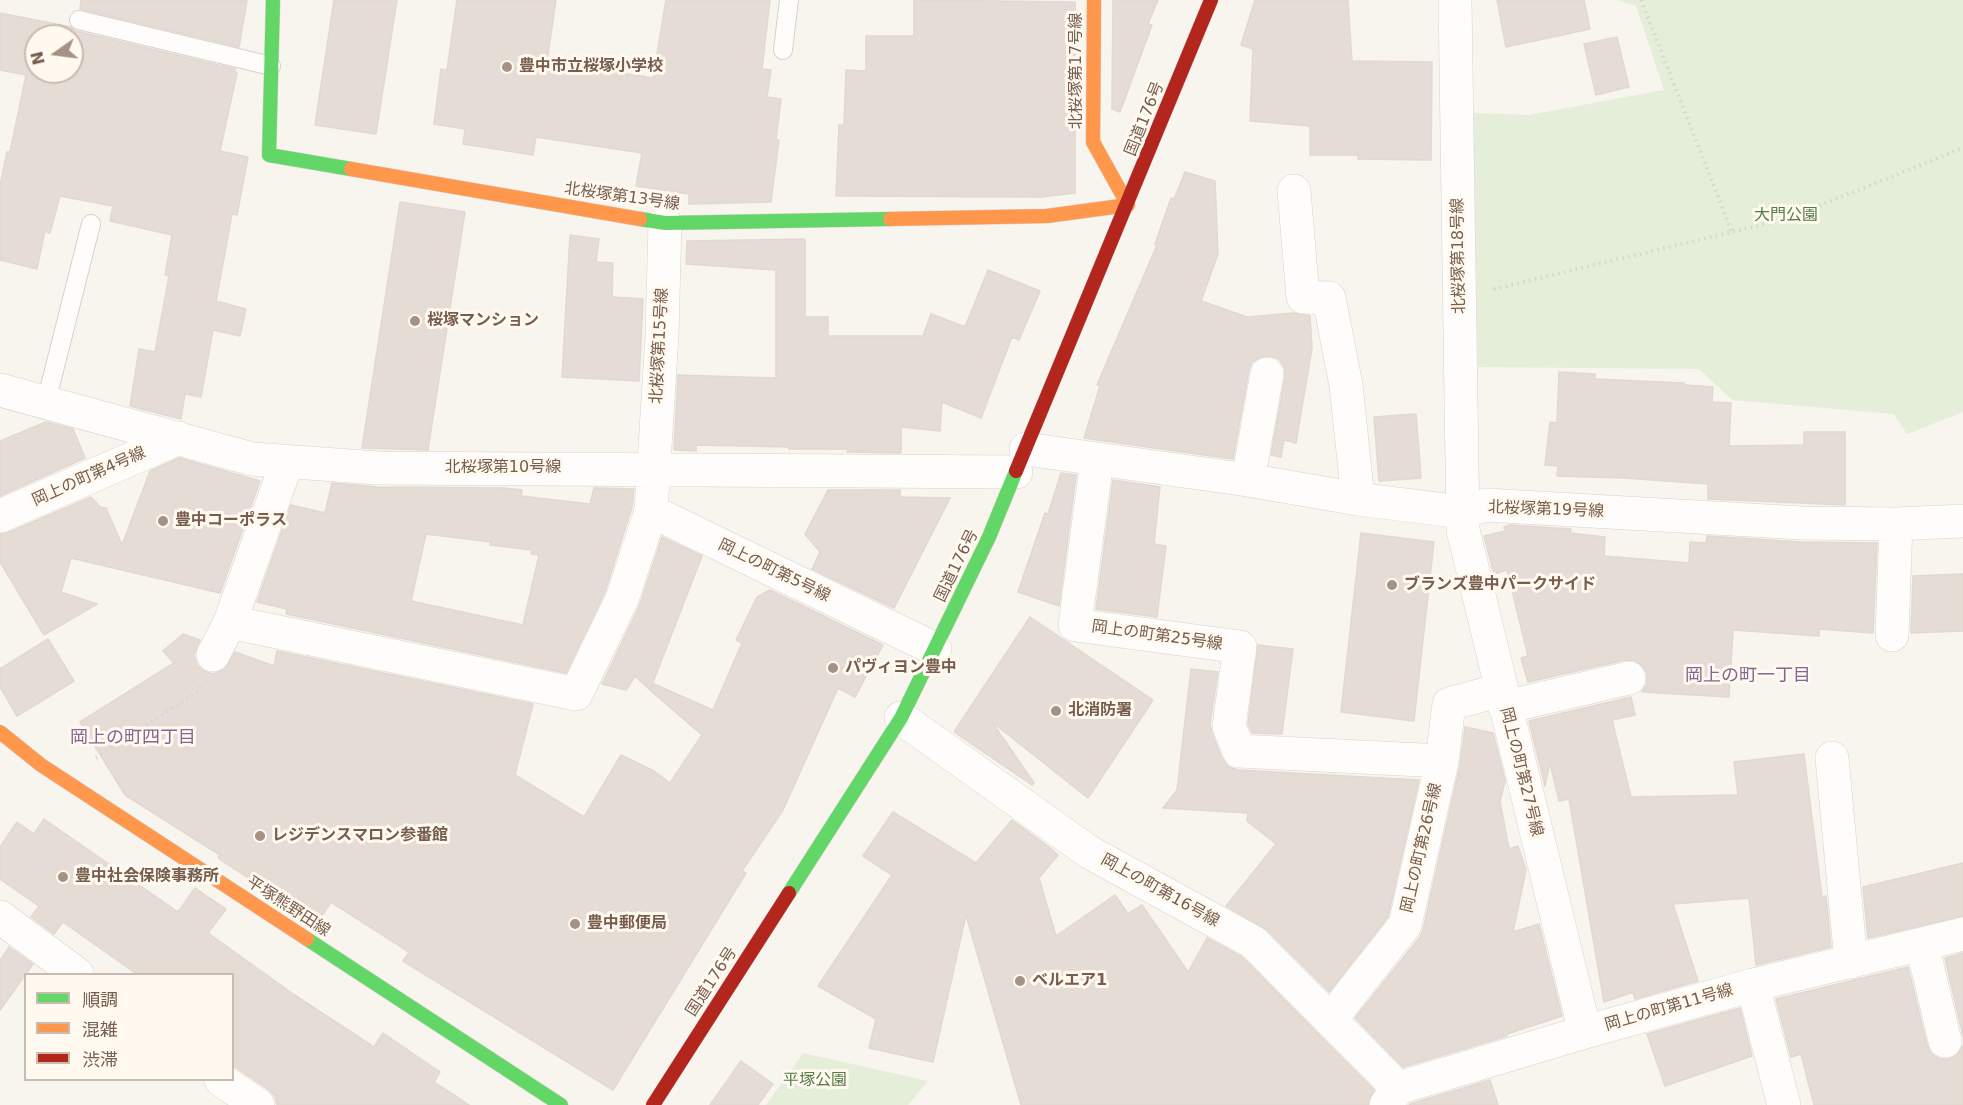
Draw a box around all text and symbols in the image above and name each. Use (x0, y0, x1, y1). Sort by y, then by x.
street label: 北桜塚第17号線 (1067, 13, 1087, 129)
north arrow (24, 24, 84, 84)
text: N (27, 49, 49, 67)
place label: 豊中市立桜塚小学校 (519, 57, 663, 77)
marker: 豊中市立桜塚小学校 (500, 60, 514, 74)
street label: 国道176号 (1121, 79, 1169, 159)
street label: 北桜塚第13号線 (563, 179, 681, 215)
street label: 北桜塚第18号線 (1448, 198, 1470, 314)
park label: 大門公園 (1754, 206, 1818, 226)
street label: 北桜塚第15号線 (647, 287, 673, 405)
place label: 桜塚マンション (427, 311, 539, 331)
marker: 桜塚マンション (408, 314, 422, 328)
street label: 岡上の町第4号線 (29, 443, 149, 511)
street label: 北桜塚第10号線 (445, 458, 561, 478)
street label: 北桜塚第19号線 (1488, 498, 1604, 522)
place label: 豊中コーポラス (175, 511, 287, 531)
marker: 豊中コーポラス (156, 514, 170, 528)
street label: 国道176号 (931, 526, 983, 606)
street label: 岡上の町第5号線 (715, 536, 833, 606)
place label: ブランズ豊中パークサイド (1404, 575, 1596, 595)
marker: ブランズ豊中パークサイド (1385, 578, 1399, 592)
street label: 岡上の町第25号線 (1090, 617, 1224, 655)
place label: パヴィヨン豊中 (845, 658, 957, 678)
marker: パヴィヨン豊中 (826, 661, 840, 675)
district label: 岡上の町一丁目 (1685, 665, 1811, 687)
place label: 北消防署 (1068, 701, 1132, 721)
marker: 北消防署 (1049, 704, 1063, 718)
street label: 岡上の町第27号線 (1496, 705, 1546, 839)
district label: 岡上の町四丁目 (70, 727, 196, 749)
street label: 岡上の町第26号線 (1398, 781, 1446, 915)
place label: レジデンスマロン参番館 (272, 826, 448, 846)
marker: レジデンスマロン参番館 (253, 829, 267, 843)
street label: 岡上の町第16号線 (1097, 851, 1223, 931)
place label: 豊中社会保険事務所 (75, 867, 219, 887)
marker: 豊中社会保険事務所 (56, 870, 70, 884)
street label: 平塚熊野田線 (243, 873, 333, 941)
place label: 豊中郵便局 (587, 914, 667, 934)
marker: 豊中郵便局 (568, 917, 582, 931)
street label: 国道176号 (683, 944, 741, 1020)
place label: ベルエア1 (1032, 971, 1107, 991)
legend (24, 973, 234, 1081)
marker: ベルエア1 (1013, 974, 1027, 988)
street label: 岡上の町第11号線 (1603, 981, 1735, 1035)
text: 順調 (82, 989, 118, 1010)
text: 混雑 (82, 1019, 118, 1040)
text: 渋滞 (82, 1049, 118, 1070)
park label: 平塚公園 (783, 1071, 847, 1091)

